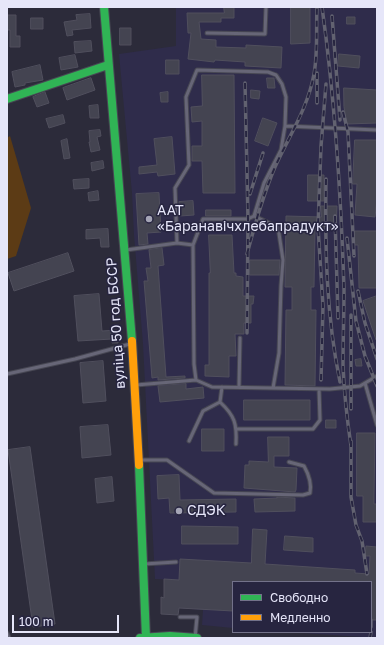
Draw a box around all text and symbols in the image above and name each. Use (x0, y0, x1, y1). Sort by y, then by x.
place label: ААТ «Баранавічхлебапрадукт» (157, 203, 339, 236)
marker: ААТ «Баранавічхлебапрадукт» (144, 214, 154, 224)
street label: вуліца 50 год БССР (103, 257, 129, 389)
place label: СДЭК (187, 503, 225, 519)
marker: СДЭК (174, 506, 184, 516)
legend (232, 581, 372, 633)
text: Свободно (270, 590, 328, 605)
scale bar (14, 607, 121, 633)
text: Медленно (270, 610, 330, 625)
text: 100 m (19, 614, 53, 629)

